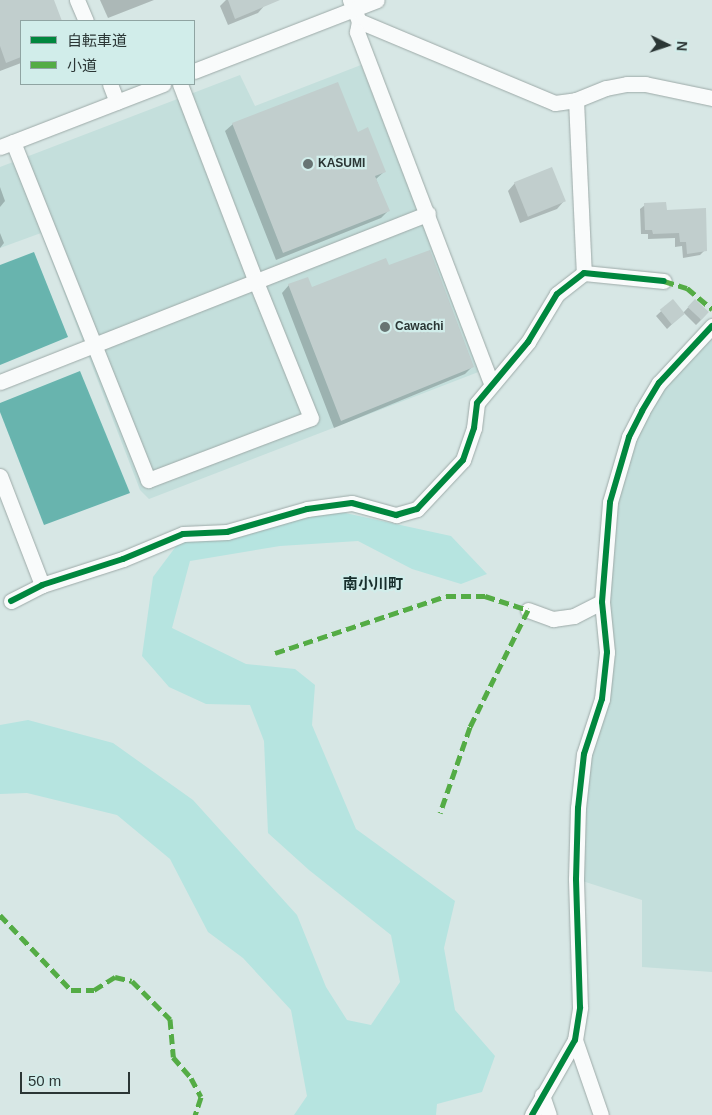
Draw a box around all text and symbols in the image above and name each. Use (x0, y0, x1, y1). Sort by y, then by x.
legend (20, 20, 195, 85)
north arrow (642, 20, 692, 70)
text: 自転車道 (67, 32, 127, 49)
text: N (674, 40, 690, 52)
text: 小道 (67, 57, 97, 74)
place label: KASUMI (318, 157, 365, 171)
marker: KASUMI (302, 158, 314, 170)
place label: Cawachi (395, 320, 444, 334)
marker: Cawachi (379, 321, 391, 333)
district label: 南小川町 (343, 575, 403, 593)
scale bar (22, 1062, 132, 1094)
text: 50 m (28, 1072, 61, 1089)

